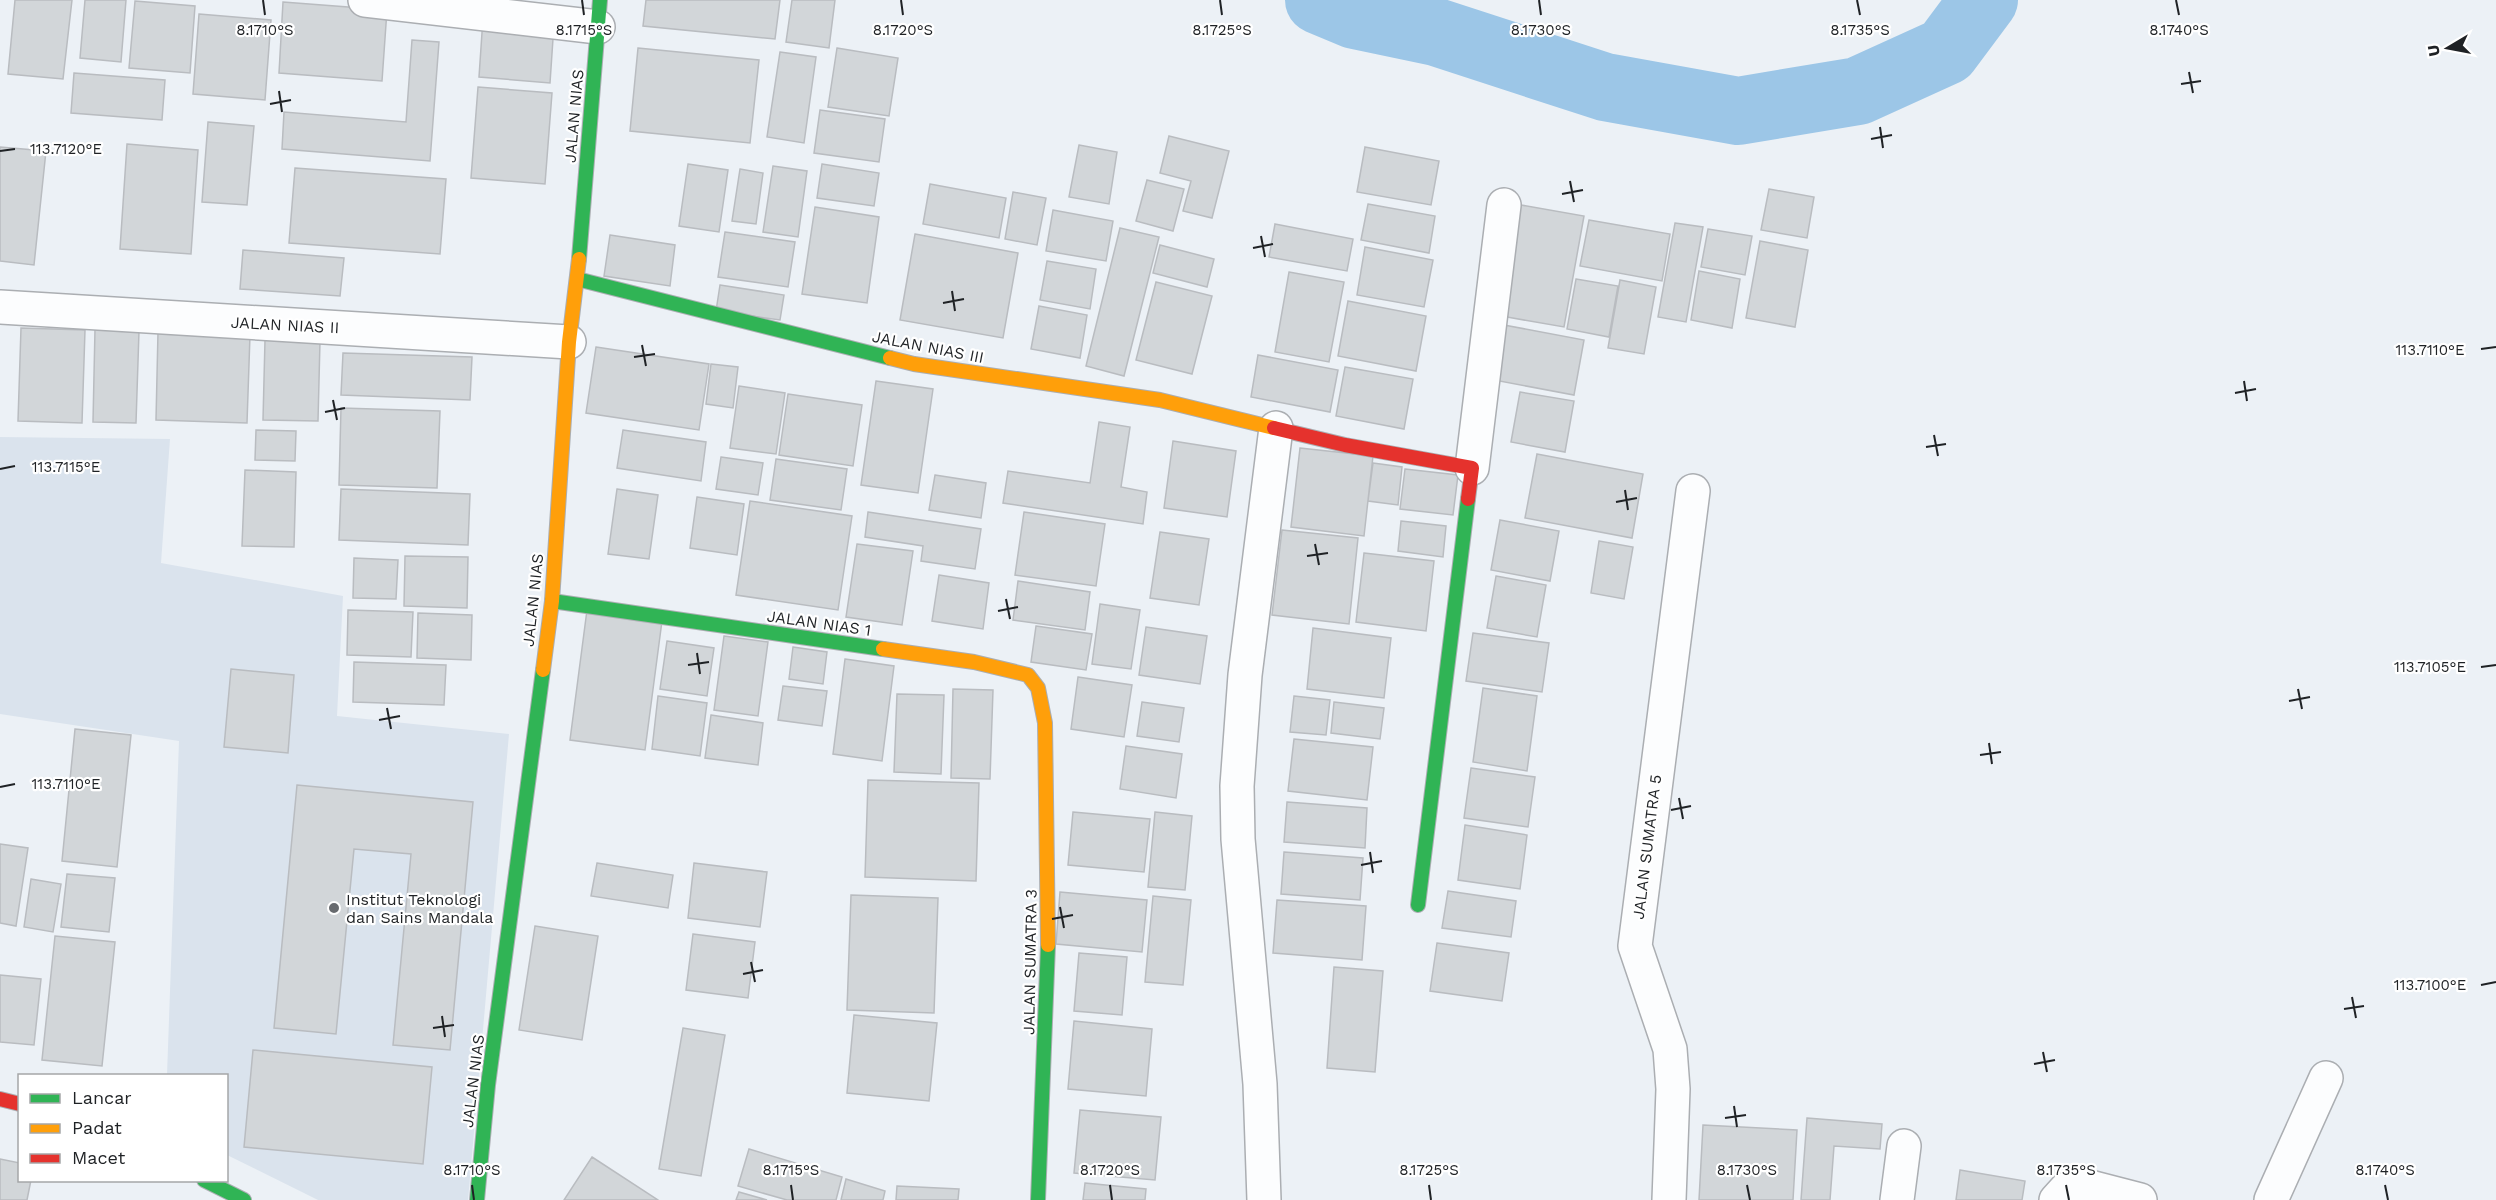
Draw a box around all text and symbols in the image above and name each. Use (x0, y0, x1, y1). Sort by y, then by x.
north arrow (2418, 18, 2478, 78)
text: 8.1710°S (236, 21, 294, 39)
text: 8.1715°S (556, 21, 612, 39)
text: 8.1720°S (873, 21, 933, 39)
text: 8.1725°S (1192, 21, 1252, 39)
text: 8.1730°S (1511, 21, 1571, 39)
text: 8.1735°S (1830, 21, 1890, 39)
text: 8.1740°S (2149, 21, 2209, 39)
text: U (2423, 43, 2444, 58)
street label: JALAN NIAS (560, 68, 588, 164)
text: 113.7120°E (30, 140, 102, 158)
street label: JALAN NIAS II (230, 313, 340, 337)
street label: JALAN NIAS III (871, 327, 985, 367)
text: 113.7110°E (2395, 341, 2465, 359)
text: 113.7115°E (32, 458, 100, 476)
street label: JALAN NIAS (519, 552, 547, 648)
street label: JALAN NIAS 1 (766, 606, 872, 640)
text: 113.7105°E (2394, 658, 2466, 676)
street label: JALAN SUMATRA 5 (1629, 773, 1665, 921)
text: 113.7110°E (31, 775, 101, 793)
street label: JALAN SUMATRA 3 (1019, 889, 1041, 1035)
place label: Institut Teknologi dan Sains Mandala (346, 890, 493, 927)
marker: Institut Teknologi dan Sains Mandala (327, 901, 341, 915)
text: 113.7100°E (2394, 976, 2466, 994)
street label: JALAN NIAS (458, 1033, 488, 1129)
legend (18, 1074, 228, 1182)
text: Lancar (72, 1087, 132, 1108)
text: Padat (72, 1117, 122, 1138)
text: Macet (72, 1147, 126, 1168)
text: 8.1710°S (443, 1161, 501, 1179)
text: 8.1715°S (763, 1161, 819, 1179)
text: 8.1720°S (1080, 1161, 1140, 1179)
text: 8.1725°S (1399, 1161, 1459, 1179)
text: 8.1730°S (1717, 1161, 1777, 1179)
text: 8.1735°S (2036, 1161, 2096, 1179)
text: 8.1740°S (2355, 1161, 2415, 1179)

